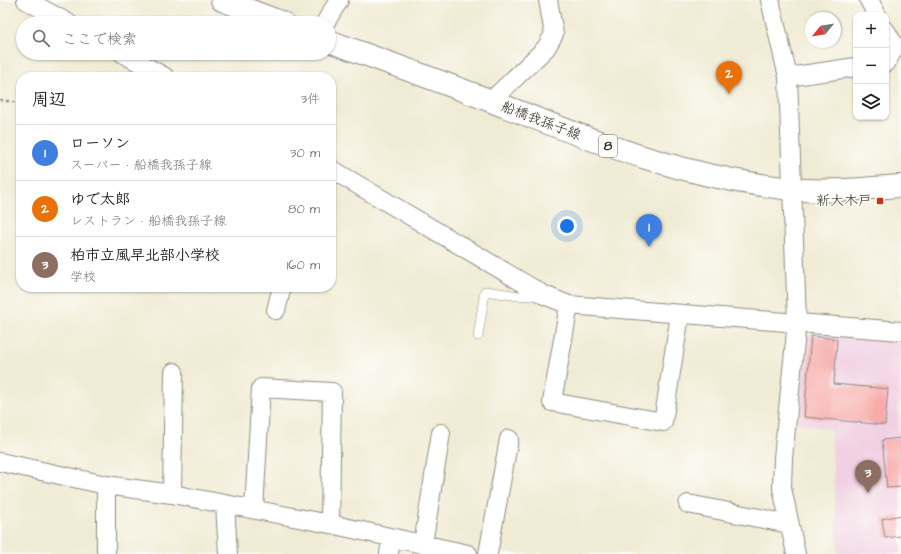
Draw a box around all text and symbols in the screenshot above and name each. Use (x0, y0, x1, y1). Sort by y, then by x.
north arrow (805, 12, 841, 48)
map controls (853, 12, 889, 120)
button: + (853, 12, 889, 48)
search box (16, 16, 336, 60)
icon: search (30, 27, 52, 49)
text: ここで検索 (62, 29, 137, 50)
button: − (853, 48, 889, 84)
pin: 2 (716, 61, 742, 94)
button: layers (853, 84, 889, 120)
text: 周辺 (32, 88, 66, 112)
text: 3件 (300, 90, 320, 108)
street label: 船橋我孫子線 (498, 97, 584, 145)
text: ローソン (70, 133, 130, 154)
road number: 8 (599, 135, 617, 157)
text: 1 (44, 144, 46, 162)
text: 30 m (290, 144, 320, 162)
text: スーパー · 船橋我孫子線 (70, 156, 212, 174)
text: ゆで太郎 (70, 189, 130, 210)
place label: 新大木戸 (816, 191, 872, 211)
marker: 新大木戸 (875, 196, 885, 206)
text: 2 (41, 200, 49, 218)
text: 80 m (288, 200, 320, 218)
text: レストラン · 船橋我孫子線 (70, 212, 226, 230)
pin: 1 (636, 214, 662, 247)
your location (557, 216, 577, 236)
text: 柏市立風早北部小学校 (70, 245, 220, 266)
text: 3 (42, 256, 48, 274)
text: 160 m (287, 256, 320, 274)
text: 学校 (70, 268, 96, 286)
pin: 3 (855, 460, 881, 493)

